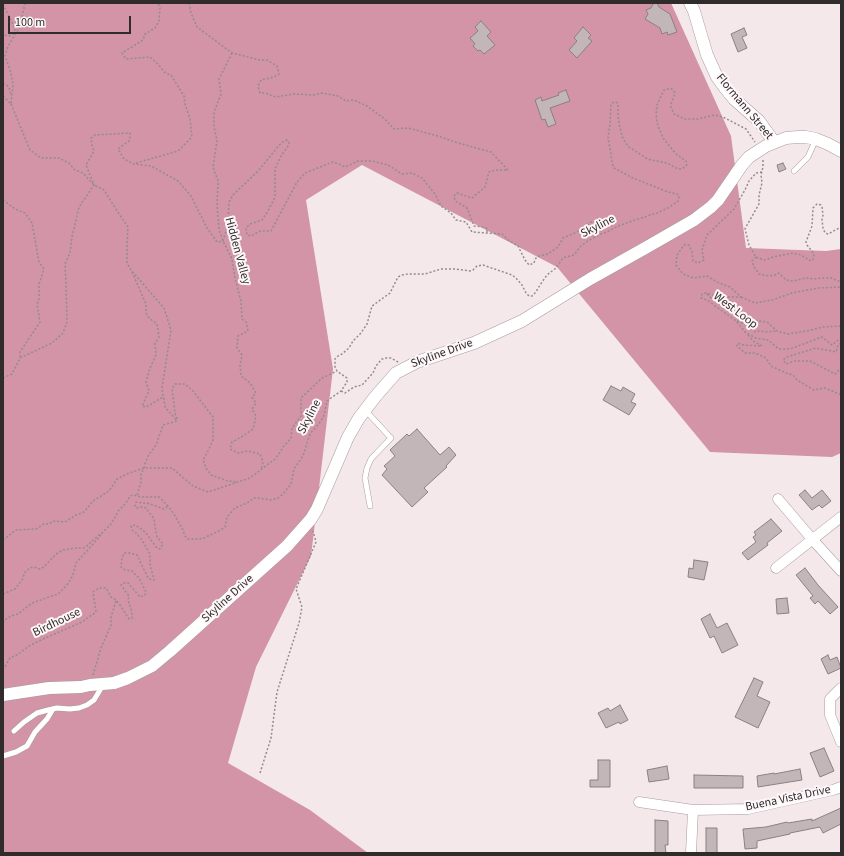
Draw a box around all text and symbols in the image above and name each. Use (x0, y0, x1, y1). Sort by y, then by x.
scale bar (10, 8, 133, 34)
text: 100 m (15, 14, 45, 31)
street label: Flormann Street (712, 71, 776, 143)
street label: Skyline (578, 212, 618, 242)
street label: Hidden Valley (221, 216, 253, 286)
street label: West Loop (710, 290, 760, 332)
street label: Skyline Drive (409, 336, 475, 372)
street label: Skyline (295, 397, 325, 437)
street label: Skyline Drive (199, 572, 257, 626)
street label: Birdhouse (31, 605, 83, 641)
street label: Buena Vista Drive (744, 783, 832, 815)

